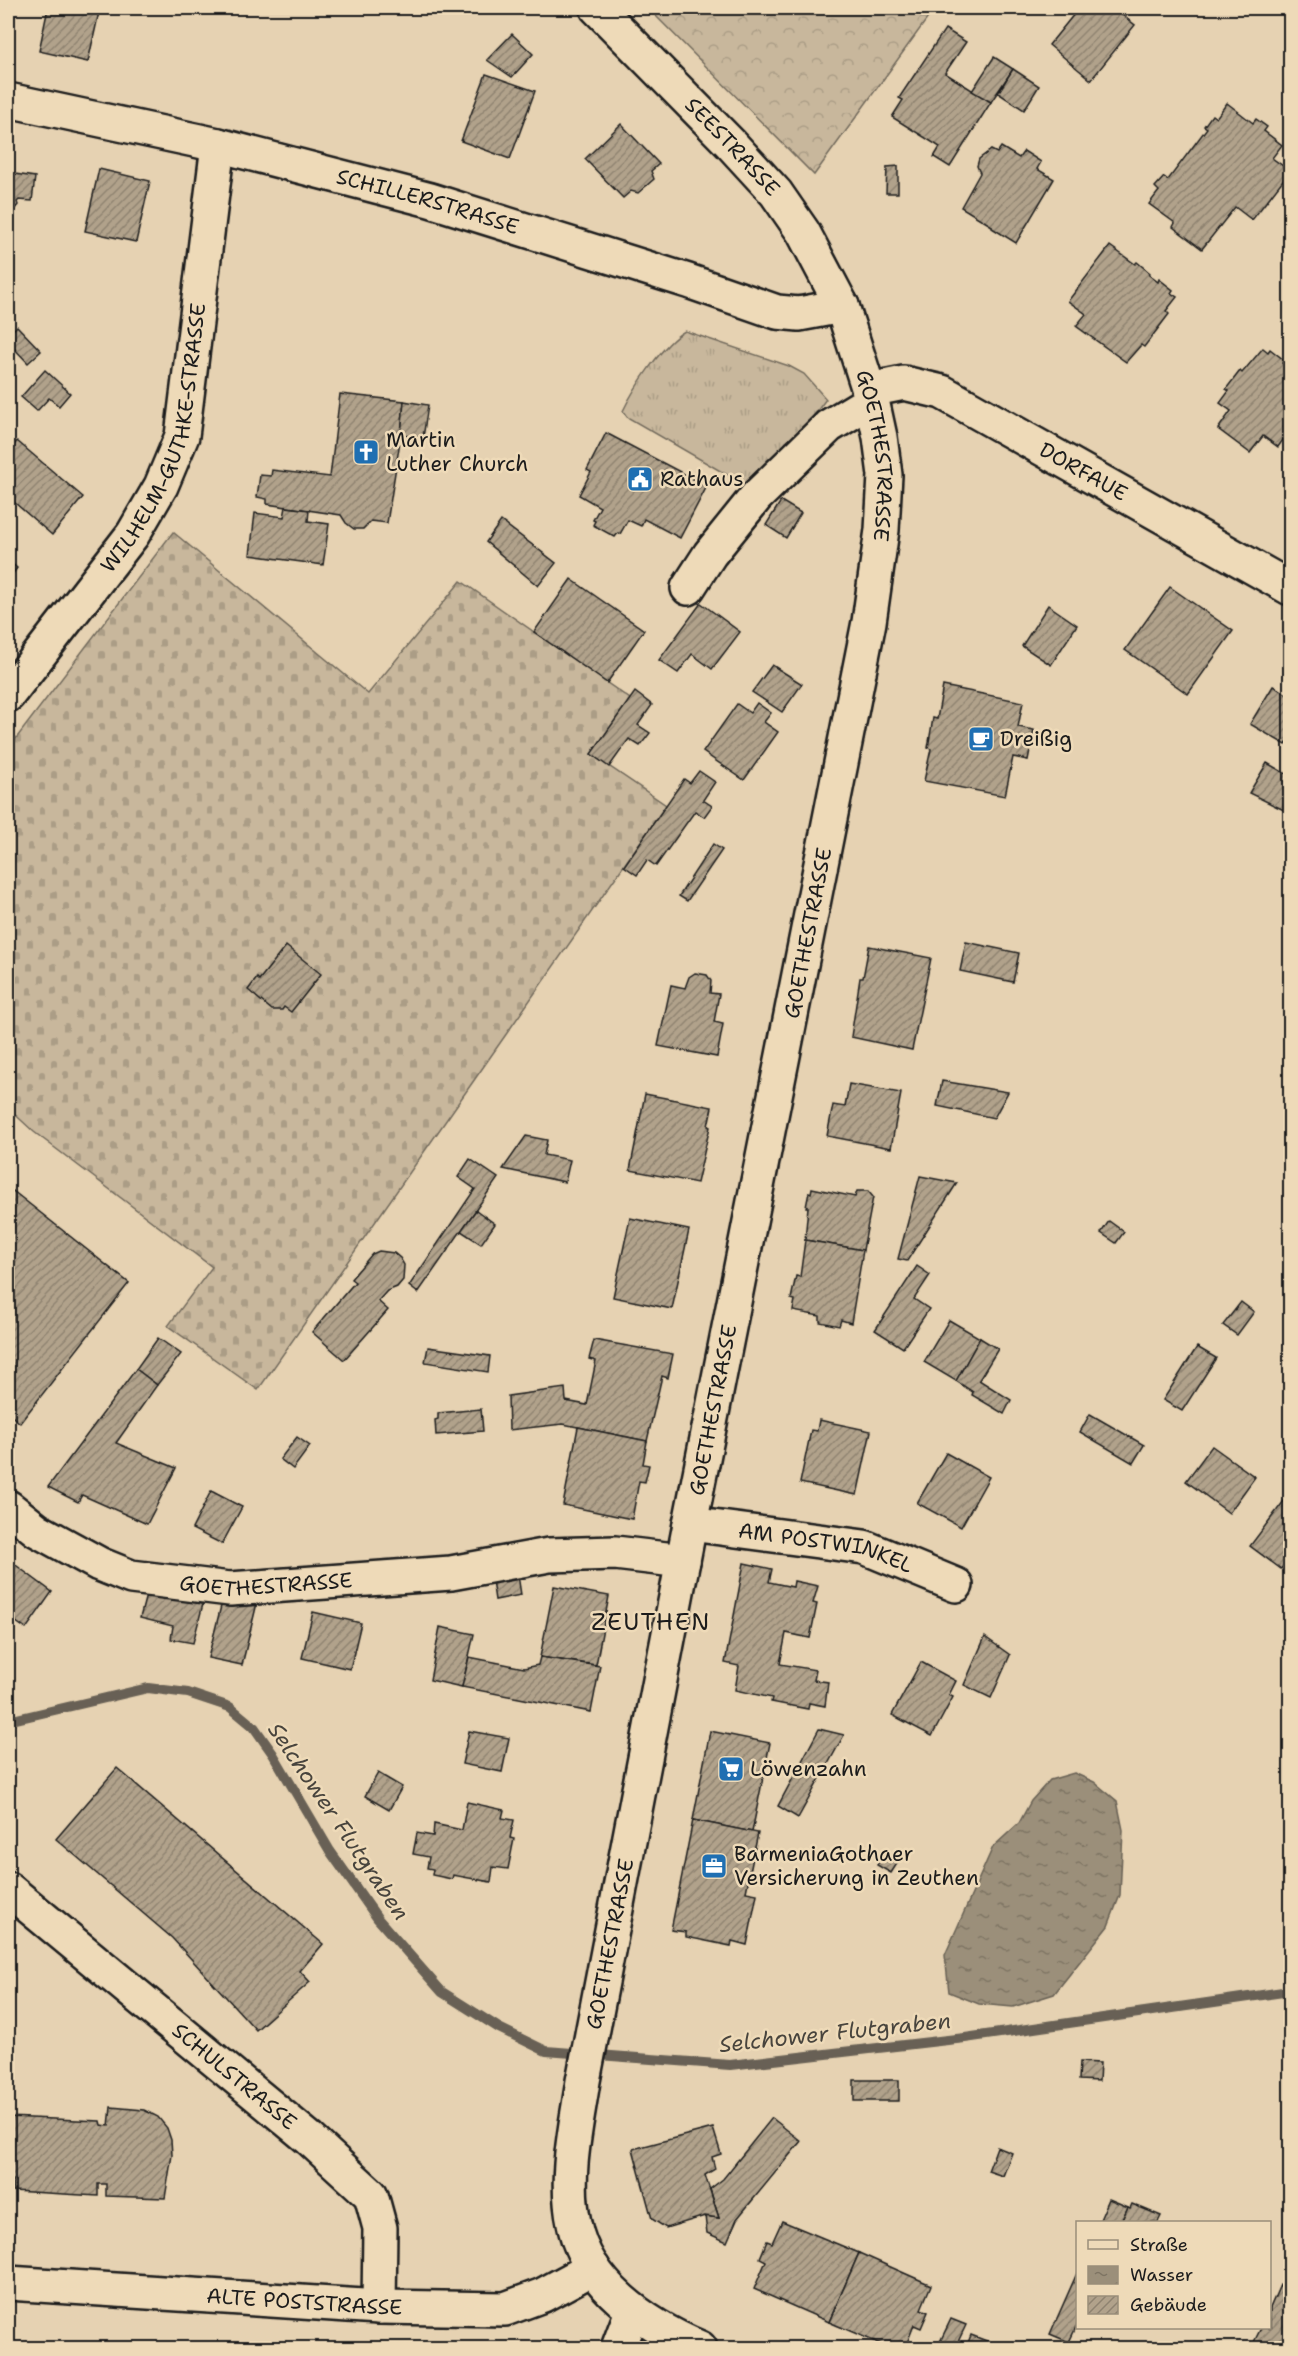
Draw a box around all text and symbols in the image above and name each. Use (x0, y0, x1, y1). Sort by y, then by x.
street label: SEESTRASSE (679, 91, 786, 202)
street label: SCHILLERSTRASSE (334, 162, 522, 241)
street label: WILHELM-GUTHKE-STRASSE (94, 301, 212, 578)
street label: GOETHESTRASSE (849, 366, 899, 543)
place label: Martin Luther Church (386, 426, 528, 478)
street label: DORFAUE (1034, 436, 1132, 508)
church icon: Martin Luther Church (351, 437, 381, 467)
public building icon: Rathaus (625, 464, 655, 494)
place label: Rathaus (660, 465, 744, 493)
cafe icon: Dreißig (966, 724, 996, 754)
place label: Dreißig (1000, 725, 1072, 753)
street label: GOETHESTRASSE (778, 845, 838, 1021)
street label: GOETHESTRASSE (683, 1322, 743, 1498)
street label: AM POSTWINKEL (737, 1517, 917, 1580)
street label: GOETHESTRASSE (178, 1566, 353, 1604)
district label: ZEUTHEN (591, 1606, 711, 1638)
water label: Selchower Flutgraben (261, 1717, 416, 1926)
supermarket icon: Löwenzahn (716, 1754, 746, 1784)
place label: Löwenzahn (750, 1755, 867, 1783)
place label: BarmeniaGothaer Versicherung in Zeuthen (734, 1840, 979, 1892)
office icon: BarmeniaGothaer Versicherung in Zeuthen (699, 1851, 729, 1881)
street label: GOETHESTRASSE (580, 1856, 640, 2032)
water label: Selchower Flutgraben (718, 2006, 952, 2059)
street label: SCHULSTRASSE (166, 2017, 303, 2136)
legend (1076, 2221, 1271, 2329)
text: Straße (1130, 2233, 1188, 2257)
text: Wasser (1130, 2263, 1193, 2287)
street label: ALTE POSTSTRASSE (206, 2282, 403, 2321)
text: Gebäude (1130, 2293, 1207, 2317)

